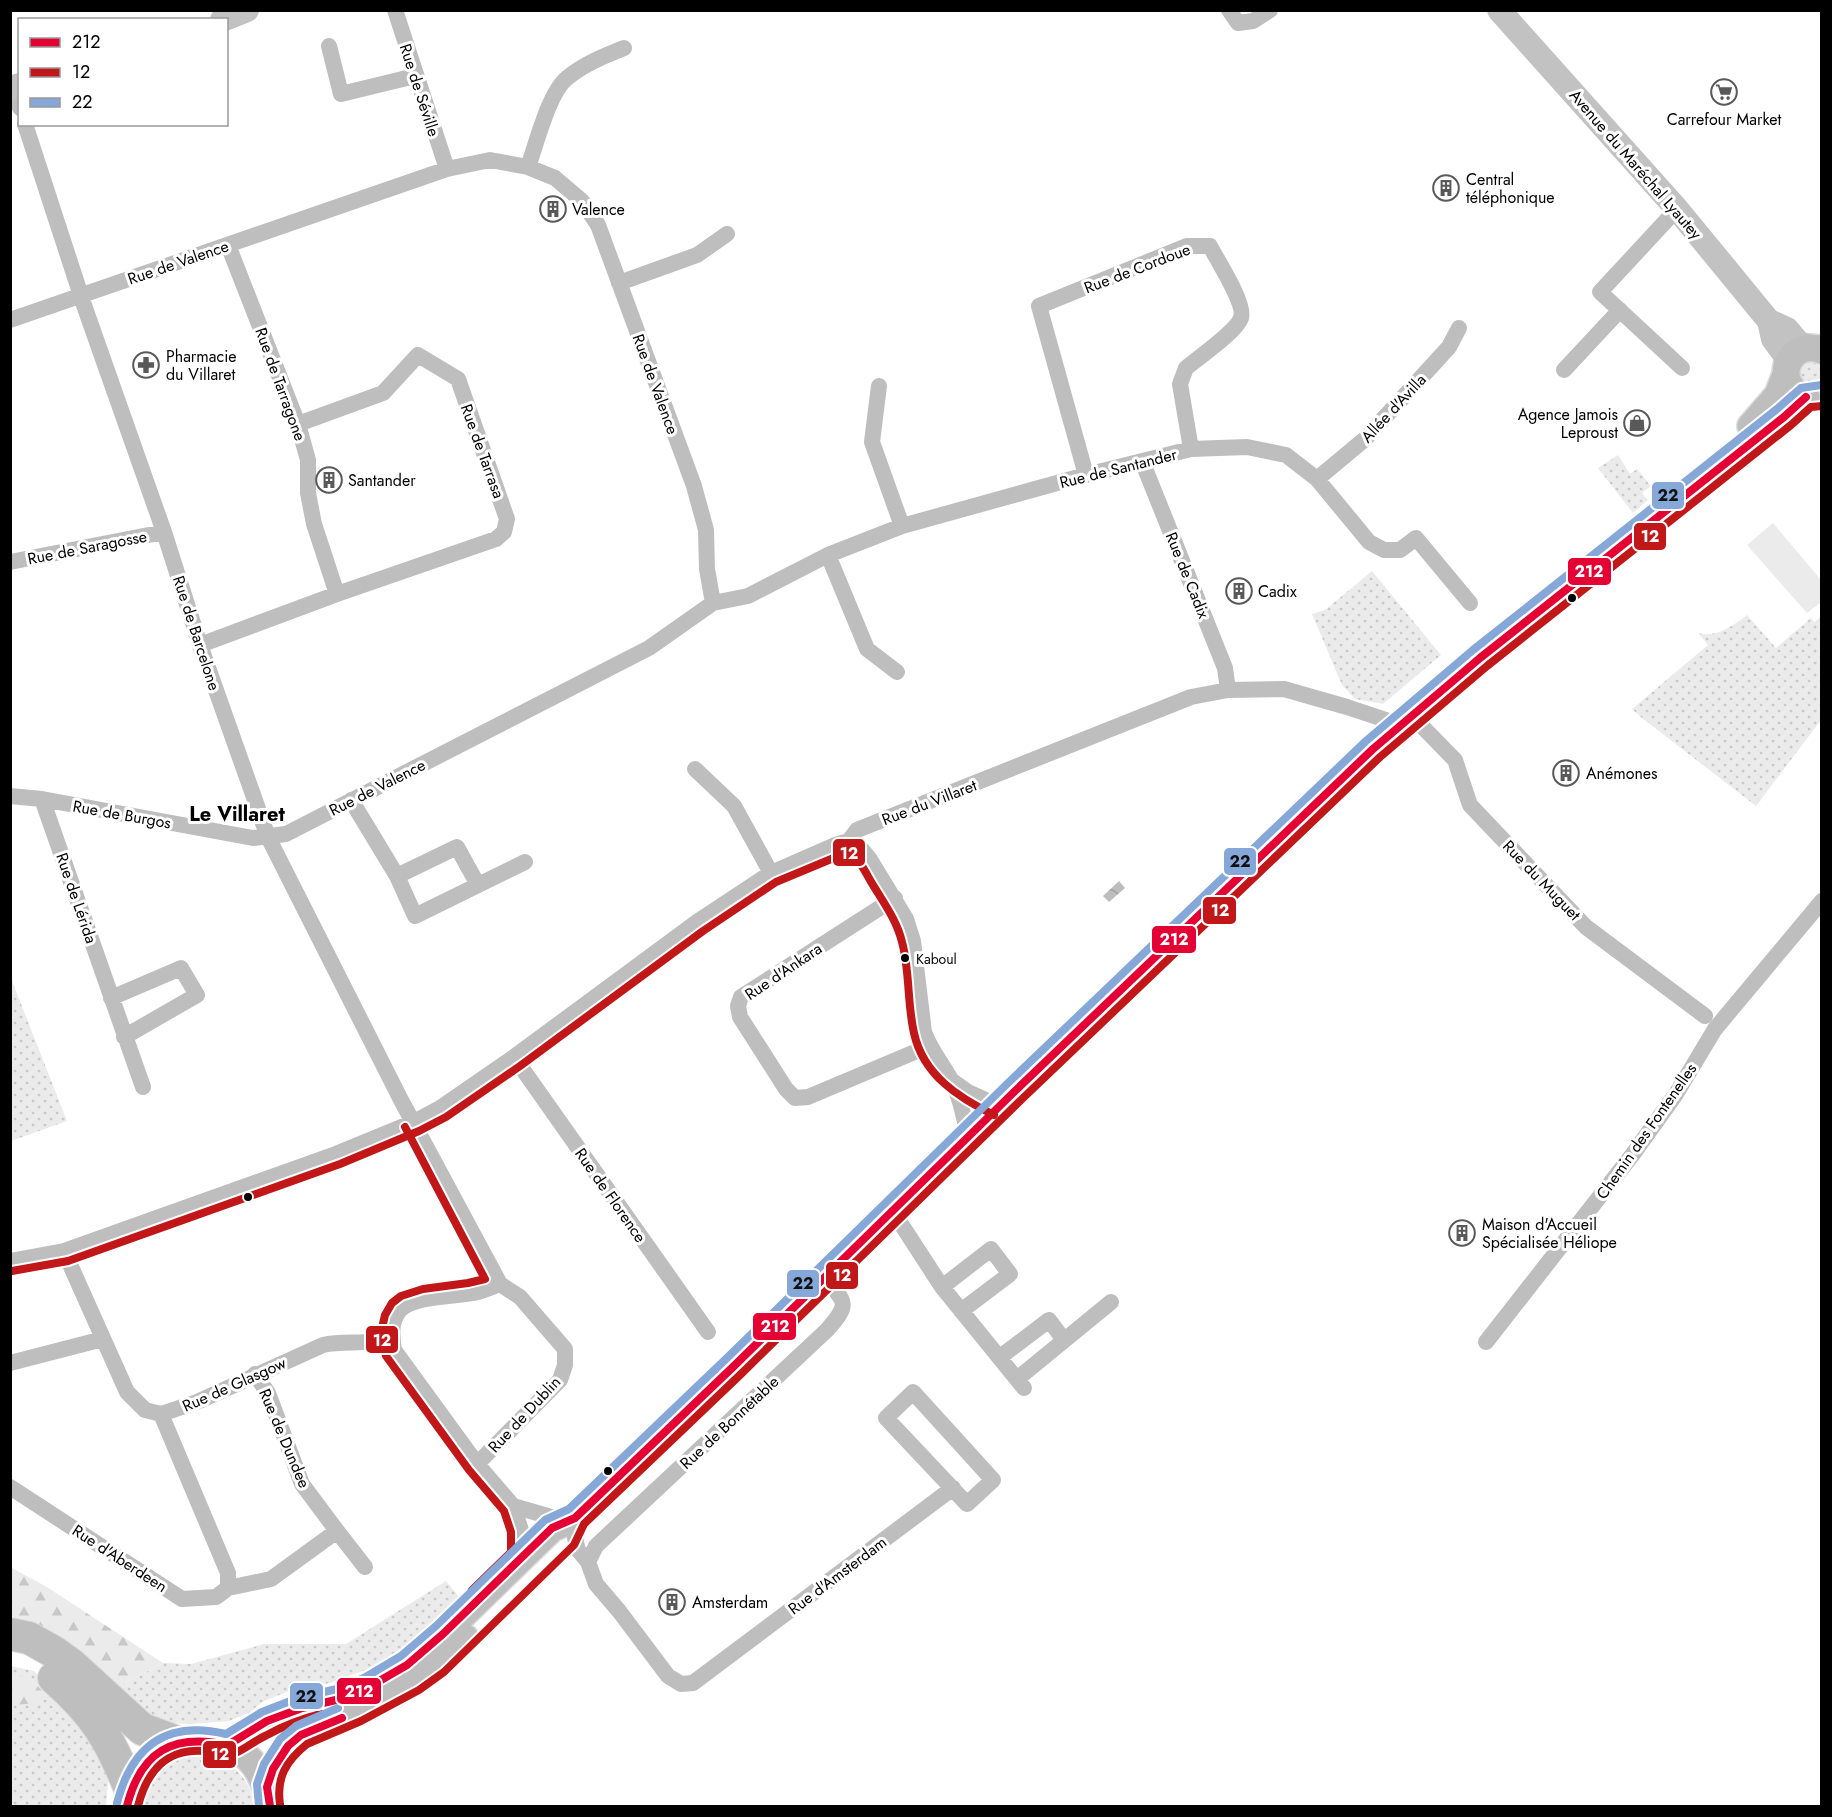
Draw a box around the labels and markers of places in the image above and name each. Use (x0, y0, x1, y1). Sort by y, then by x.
supermarket icon: Carrefour Market (1709, 77, 1739, 107)
place label: Carrefour Market (1667, 108, 1781, 131)
place label: Central téléphonique (1466, 168, 1555, 209)
building icon: Central téléphonique (1431, 173, 1461, 203)
building icon: Valence (538, 194, 568, 224)
place label: Valence (572, 198, 625, 221)
place label: Pharmacie du Villaret (166, 345, 237, 386)
pharmacy icon: Pharmacie du Villaret (131, 350, 161, 380)
place label: Agence Jamois Leproust (1518, 403, 1618, 444)
shop icon: Agence Jamois Leproust (1622, 408, 1652, 438)
building icon: Santander (314, 465, 344, 495)
place label: Santander (348, 469, 416, 492)
building icon: Cadix (1224, 576, 1254, 606)
place label: Cadix (1258, 580, 1297, 603)
unlabelled marker (1566, 592, 1578, 604)
building icon: Anémones (1551, 758, 1581, 788)
place label: Anémones (1586, 762, 1658, 785)
place label: Kaboul (916, 949, 957, 969)
marker: Kaboul (899, 952, 911, 964)
unlabelled marker (242, 1191, 254, 1203)
place label: Maison d'Accueil Spécialisée Héliope (1482, 1213, 1617, 1254)
building icon: Maison d'Accueil Spécialisée Héliope (1447, 1218, 1477, 1248)
unlabelled marker (602, 1465, 614, 1477)
building icon: Amsterdam (657, 1587, 687, 1617)
place label: Amsterdam (692, 1591, 768, 1614)

